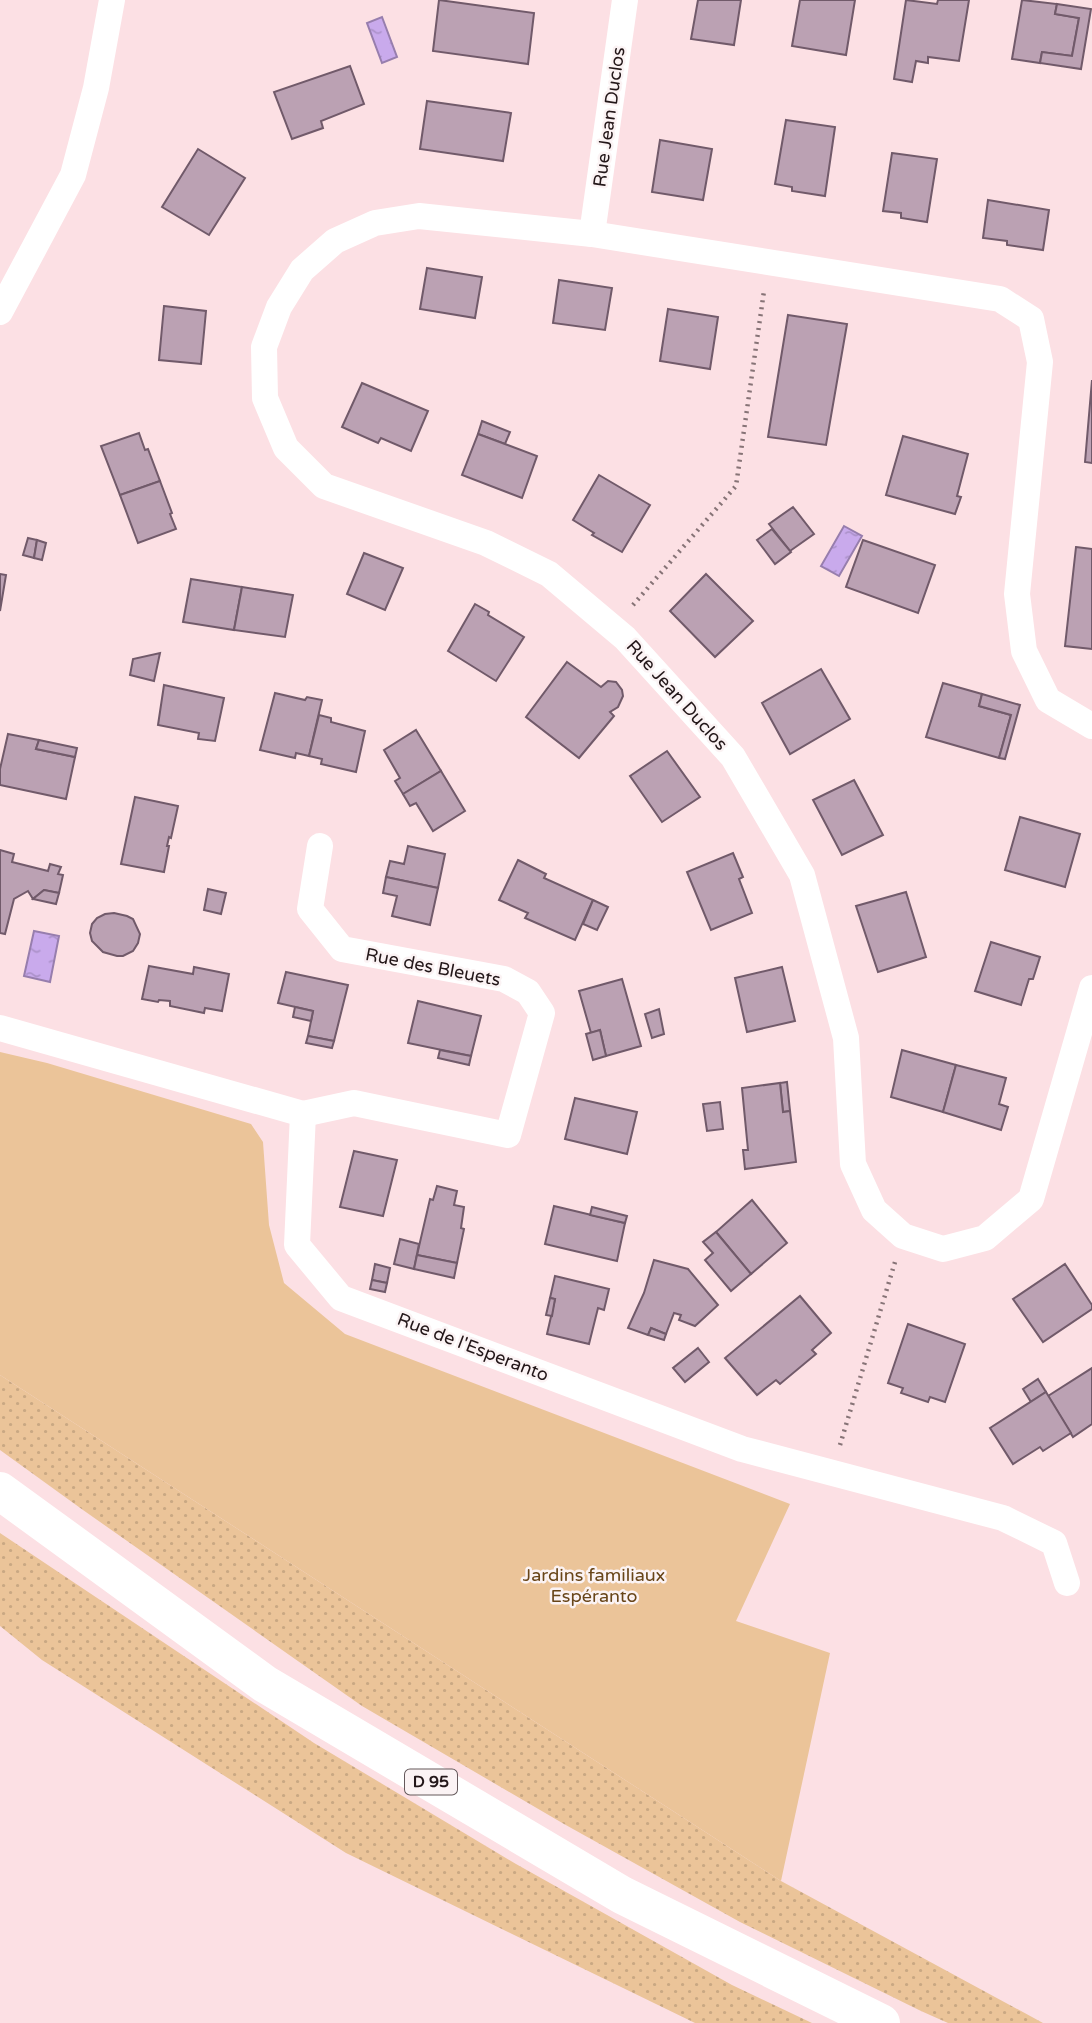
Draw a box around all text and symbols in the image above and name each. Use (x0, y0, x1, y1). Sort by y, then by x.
street label: Rue Jean Duclos (588, 46, 630, 188)
street label: Rue Jean Duclos (622, 635, 732, 755)
street label: Rue des Bleuets (364, 943, 502, 991)
street label: Rue de l'Esperanto (394, 1308, 552, 1386)
park label: Jardins familiaux Espéranto (523, 1564, 665, 1607)
road number: D 95 (405, 1770, 457, 1795)

